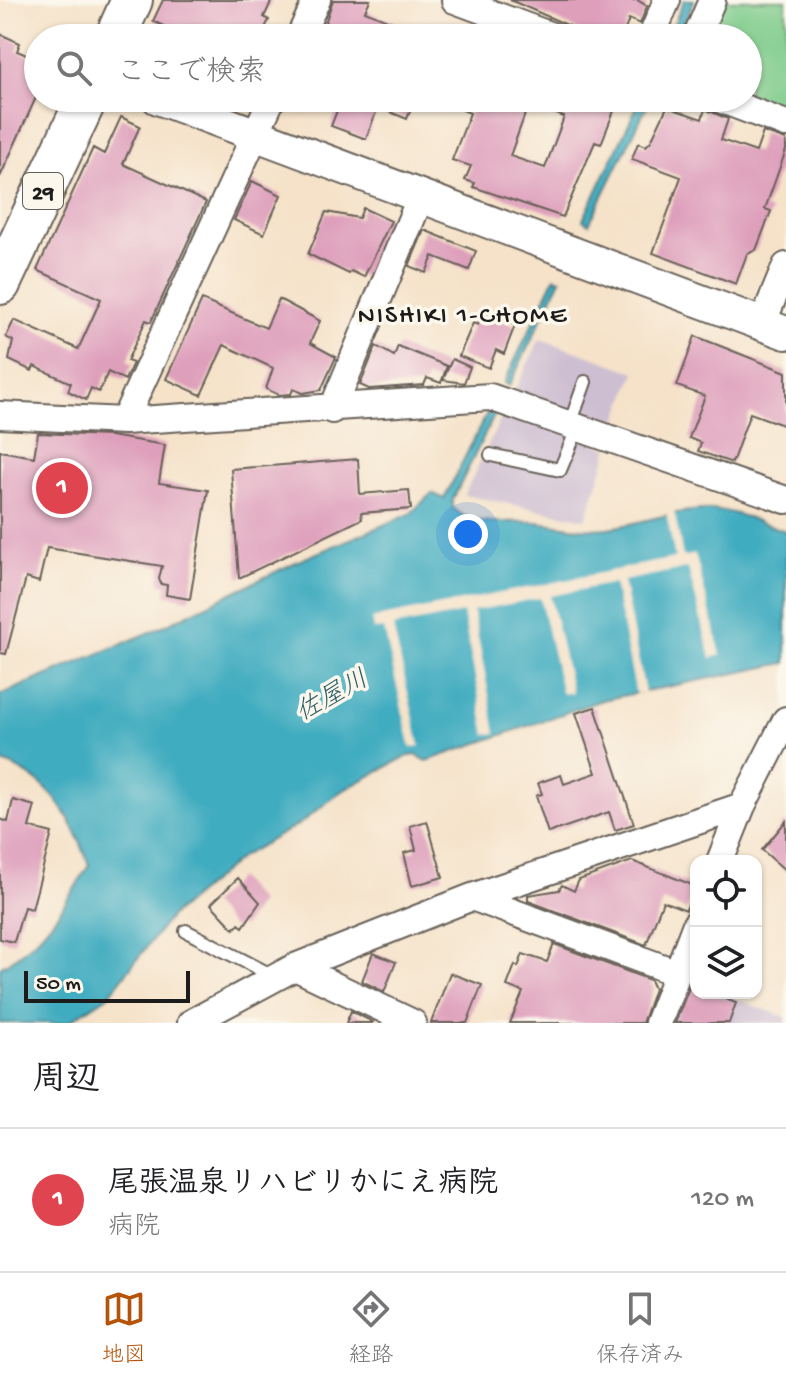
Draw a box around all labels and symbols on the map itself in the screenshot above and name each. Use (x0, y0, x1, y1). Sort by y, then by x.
road number: 29 (23, 173, 63, 209)
district label: NISHIKI 1-CHOME (358, 302, 568, 333)
pin: 1 (36, 458, 88, 518)
your location (448, 514, 488, 554)
water label: 佐屋川 (291, 665, 375, 730)
scale bar (24, 967, 190, 1003)

